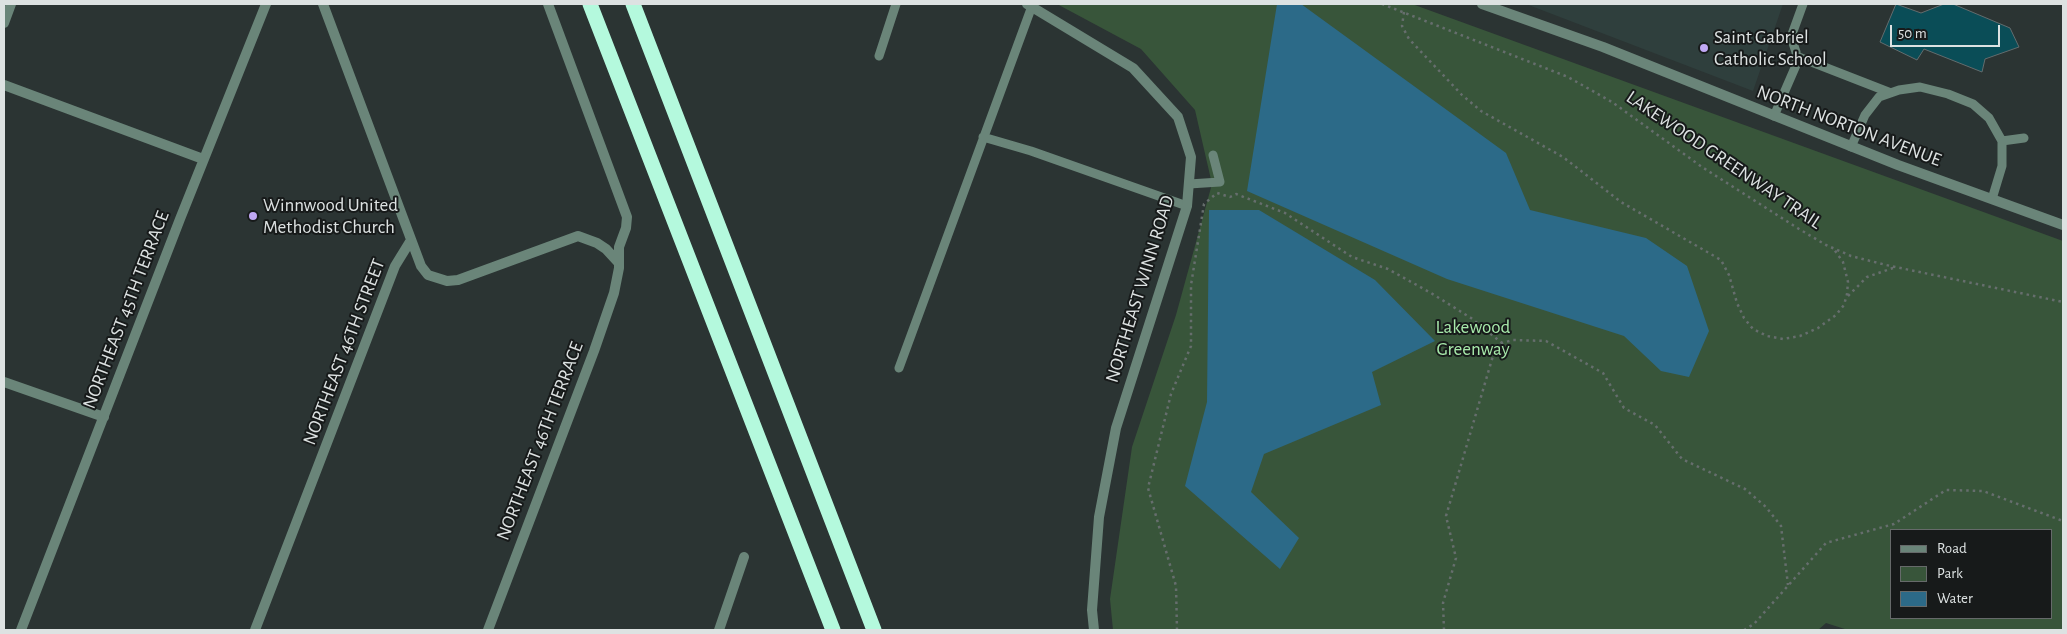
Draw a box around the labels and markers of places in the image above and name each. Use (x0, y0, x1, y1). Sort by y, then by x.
place label: Saint Gabriel Catholic School (1714, 26, 1827, 70)
marker: Saint Gabriel Catholic School (1698, 42, 1710, 54)
place label: Winnwood United Methodist Church (263, 194, 398, 238)
marker: Winnwood United Methodist Church (247, 210, 259, 222)

